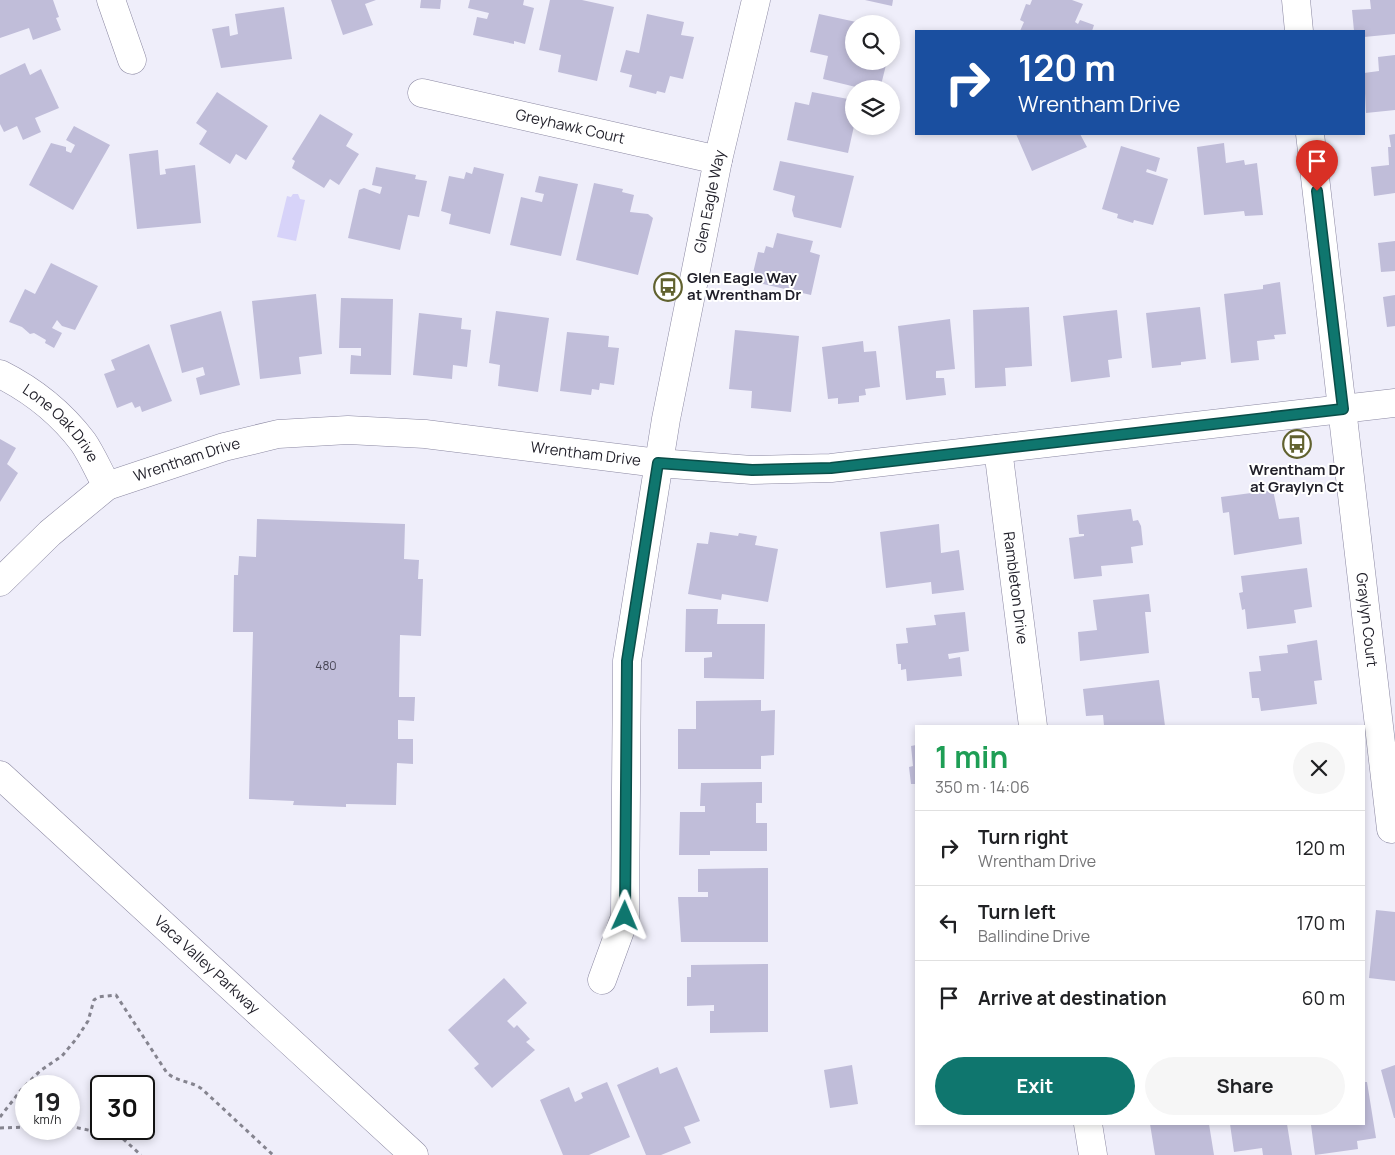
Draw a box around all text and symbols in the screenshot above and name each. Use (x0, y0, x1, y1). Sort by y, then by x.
map controls (845, 15, 900, 135)
button: search (845, 15, 900, 70)
text: 120 m (1018, 44, 1116, 92)
icon: right (935, 50, 1000, 115)
button: layers (845, 80, 900, 135)
text: Wrentham Drive (1018, 89, 1180, 119)
street label: Greyhawk Court (514, 104, 627, 149)
pin (1296, 140, 1338, 191)
icon: arrive (1303, 147, 1331, 175)
street label: Glen Eagle Way (689, 148, 730, 255)
place label: Glen Eagle Way at Wrentham Dr (687, 267, 801, 305)
bus stop icon: Glen Eagle Way at Wrentham Dr (653, 272, 683, 302)
street label: Lone Oak Drive (19, 379, 104, 466)
bus stop icon: Wrentham Dr at Graylyn Ct (1282, 429, 1312, 459)
street label: Wrentham Drive (131, 432, 242, 486)
street label: Wrentham Drive (530, 436, 642, 471)
place label: Wrentham Dr at Graylyn Ct (1249, 459, 1345, 497)
street label: Rambleton Drive (999, 530, 1034, 646)
street label: Graylyn Court (1351, 571, 1383, 668)
house number: 480 (315, 657, 337, 674)
text: 1 min (935, 736, 1008, 777)
button: close (1293, 742, 1345, 794)
text: 350 m · 14:06 (935, 776, 1030, 798)
text: Turn right (978, 824, 1068, 850)
icon: right (935, 834, 963, 862)
text: 120 m (1295, 835, 1345, 861)
text: Wrentham Drive (978, 850, 1096, 872)
position arrow (598, 889, 650, 941)
text: Turn left (978, 899, 1056, 925)
icon: left (935, 909, 963, 937)
text: 170 m (1297, 910, 1345, 936)
street label: Vaca Valley Parkway (150, 911, 265, 1019)
text: Ballindine Drive (978, 925, 1090, 947)
icon: arrive (935, 984, 963, 1012)
text: Arrive at destination (978, 985, 1167, 1011)
text: 60 m (1302, 985, 1345, 1011)
button: Exit (935, 1057, 1135, 1115)
button: Share (1145, 1057, 1345, 1115)
speed limit sign: 30 (90, 1075, 155, 1140)
text: 19 (34, 1084, 61, 1119)
text: km/h (34, 1111, 61, 1128)

